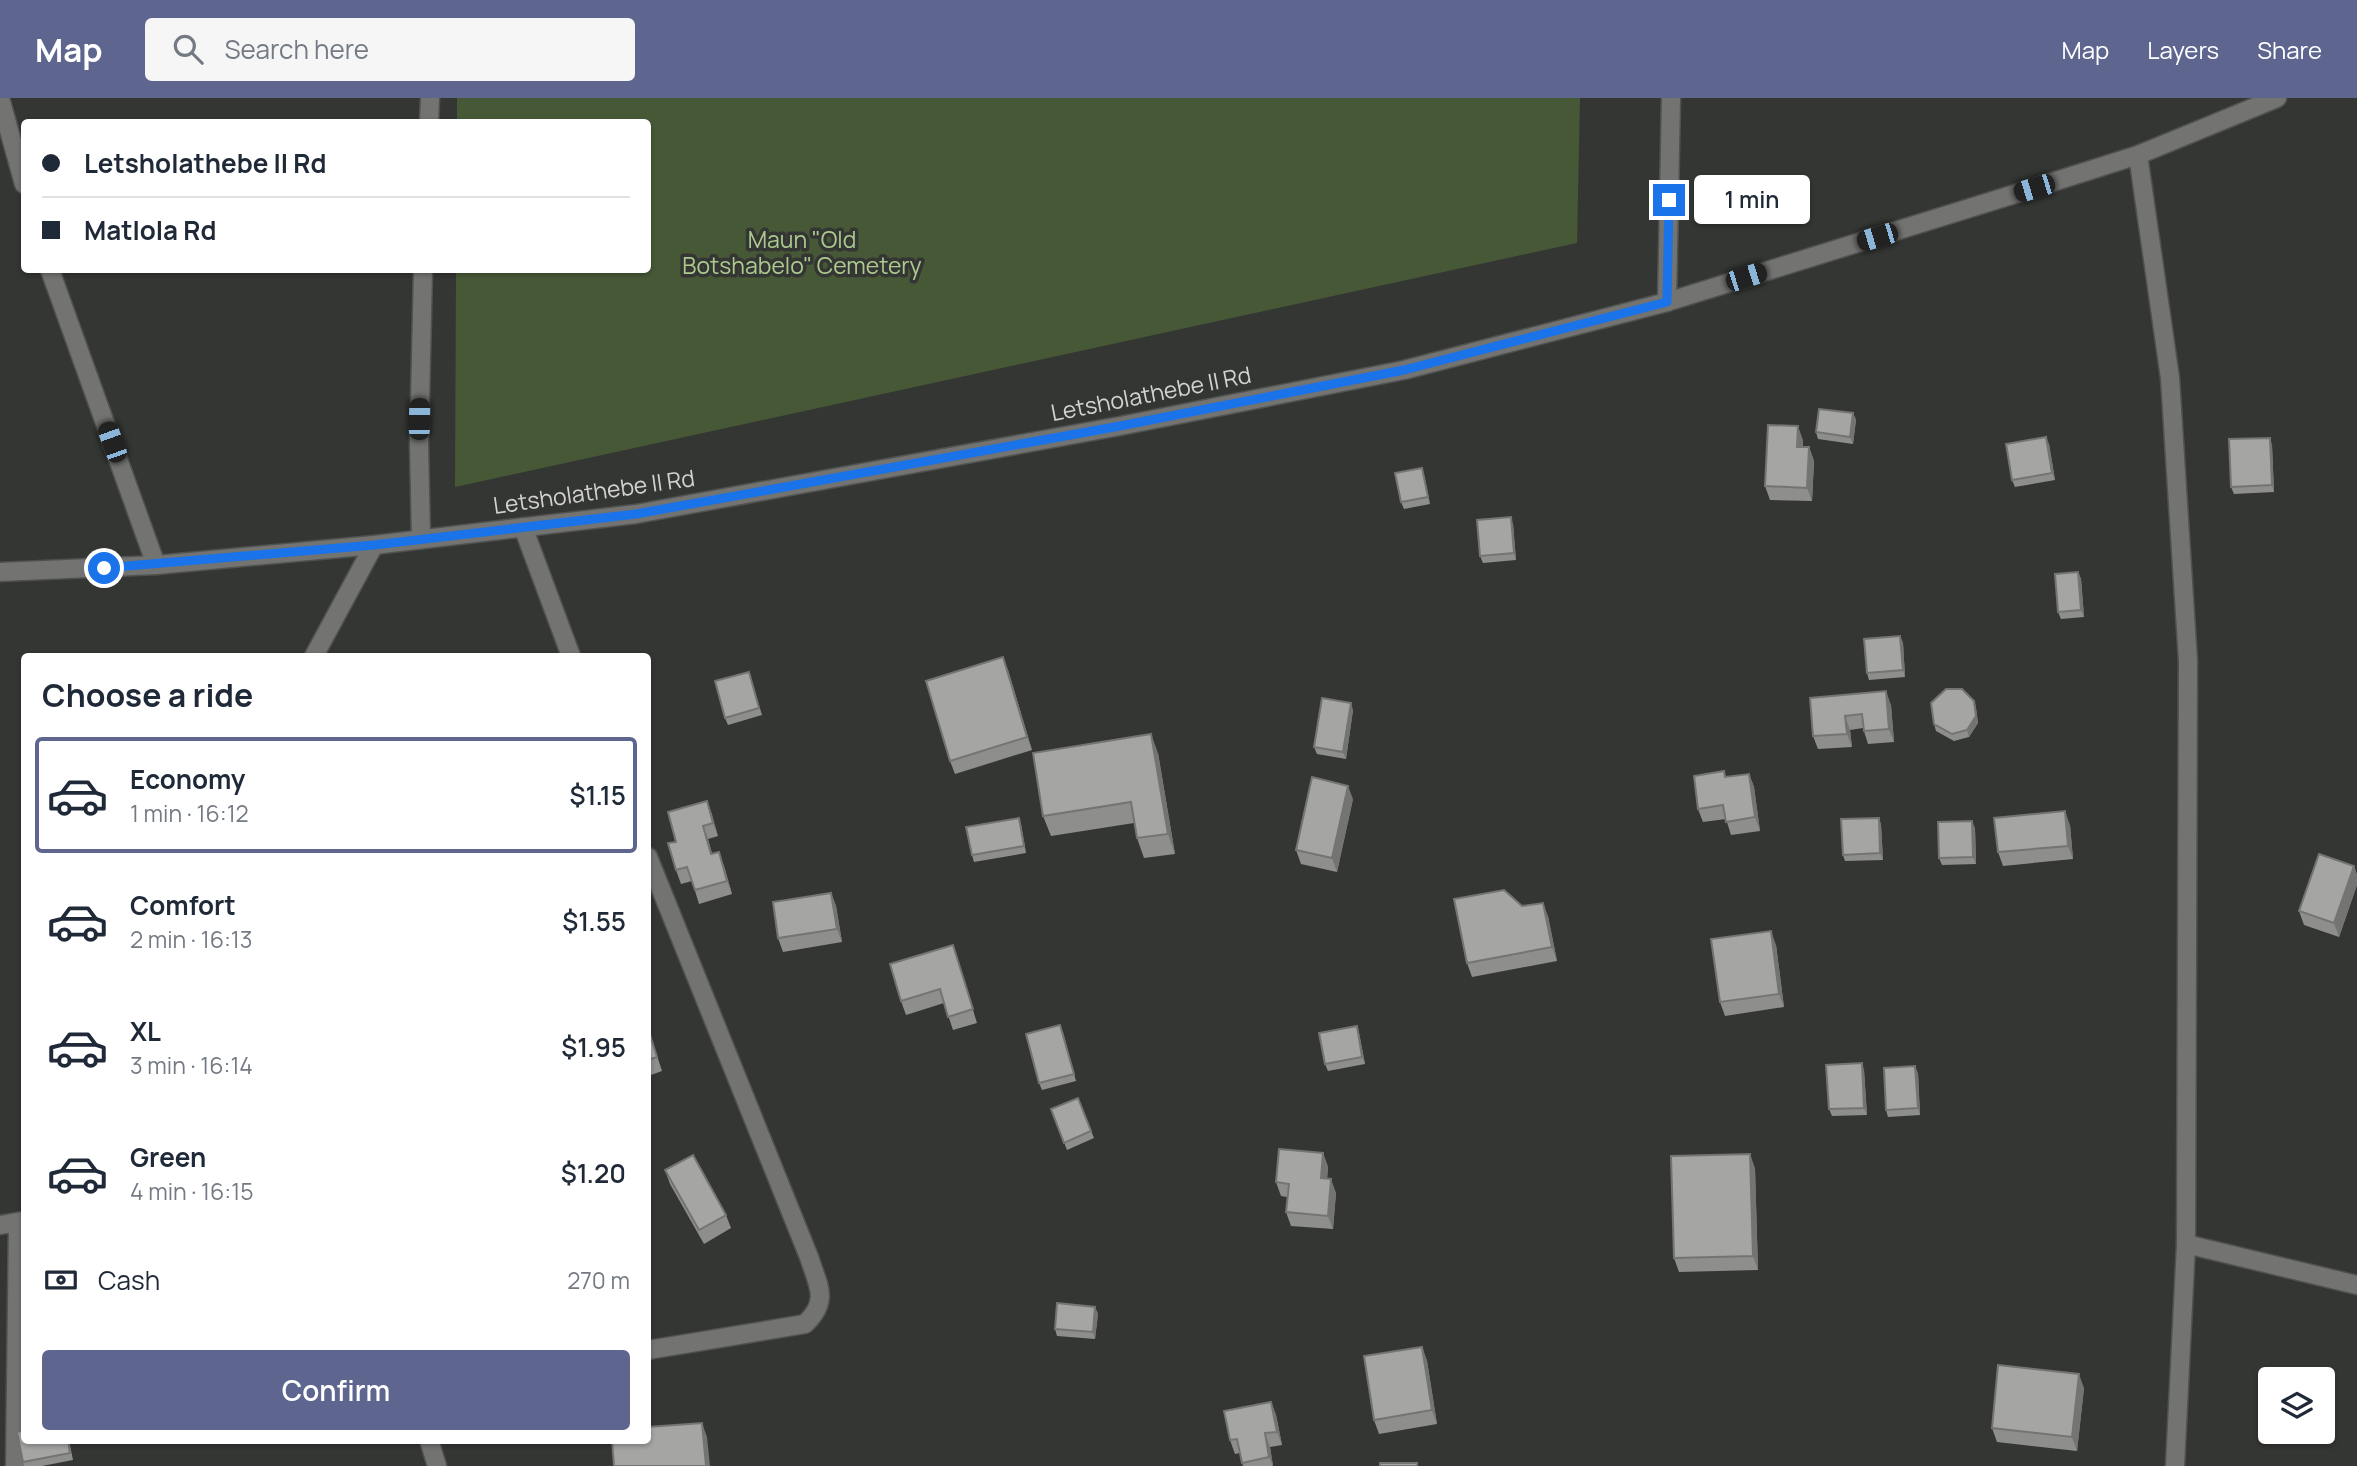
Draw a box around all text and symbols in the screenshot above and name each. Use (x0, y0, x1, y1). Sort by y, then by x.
search box (145, 18, 635, 81)
text: Map (35, 27, 103, 72)
icon: search (169, 30, 207, 68)
text: Search here (225, 31, 369, 67)
text: Map (2062, 33, 2109, 66)
text: Layers (2147, 33, 2219, 66)
text: Share (2257, 33, 2322, 66)
text: Letsholathebe II Rd (84, 145, 327, 181)
car (2011, 172, 2058, 204)
callout: 1 min (1694, 176, 1809, 224)
text: 1 min (1725, 183, 1779, 215)
route end (1653, 184, 1685, 216)
text: Matlola Rd (84, 212, 217, 248)
car (1854, 221, 1901, 253)
park label: Maun "Old Botshabelo" Cemetery (682, 223, 922, 281)
car (1723, 261, 1770, 293)
street label: Letsholathebe II Rd (1048, 358, 1254, 428)
car (409, 398, 430, 440)
car (95, 419, 130, 465)
street label: Letsholathebe II Rd (491, 461, 697, 521)
route start (88, 552, 120, 584)
text: Choose a ride (42, 673, 253, 717)
text: Economy (130, 761, 245, 797)
icon: car (46, 764, 109, 827)
text: $1.15 (570, 777, 626, 813)
text: 1 min · 16:12 (130, 797, 249, 829)
text: Comfort (130, 887, 236, 923)
icon: car (46, 890, 109, 953)
text: $1.55 (562, 903, 626, 939)
text: 2 min · 16:13 (130, 923, 252, 955)
text: XL (130, 1013, 161, 1049)
icon: car (46, 1016, 109, 1079)
text: $1.95 (561, 1029, 626, 1065)
text: 3 min · 16:14 (130, 1049, 253, 1081)
text: Green (130, 1139, 206, 1175)
icon: car (46, 1142, 109, 1205)
text: $1.20 (561, 1155, 626, 1191)
text: 4 min · 16:15 (130, 1175, 253, 1207)
icon: cash (42, 1261, 80, 1299)
text: Cash (98, 1262, 160, 1298)
text: 270 m (567, 1264, 630, 1296)
button: Confirm (42, 1350, 630, 1430)
map controls (2258, 1367, 2335, 1444)
button: layers (2258, 1367, 2335, 1444)

